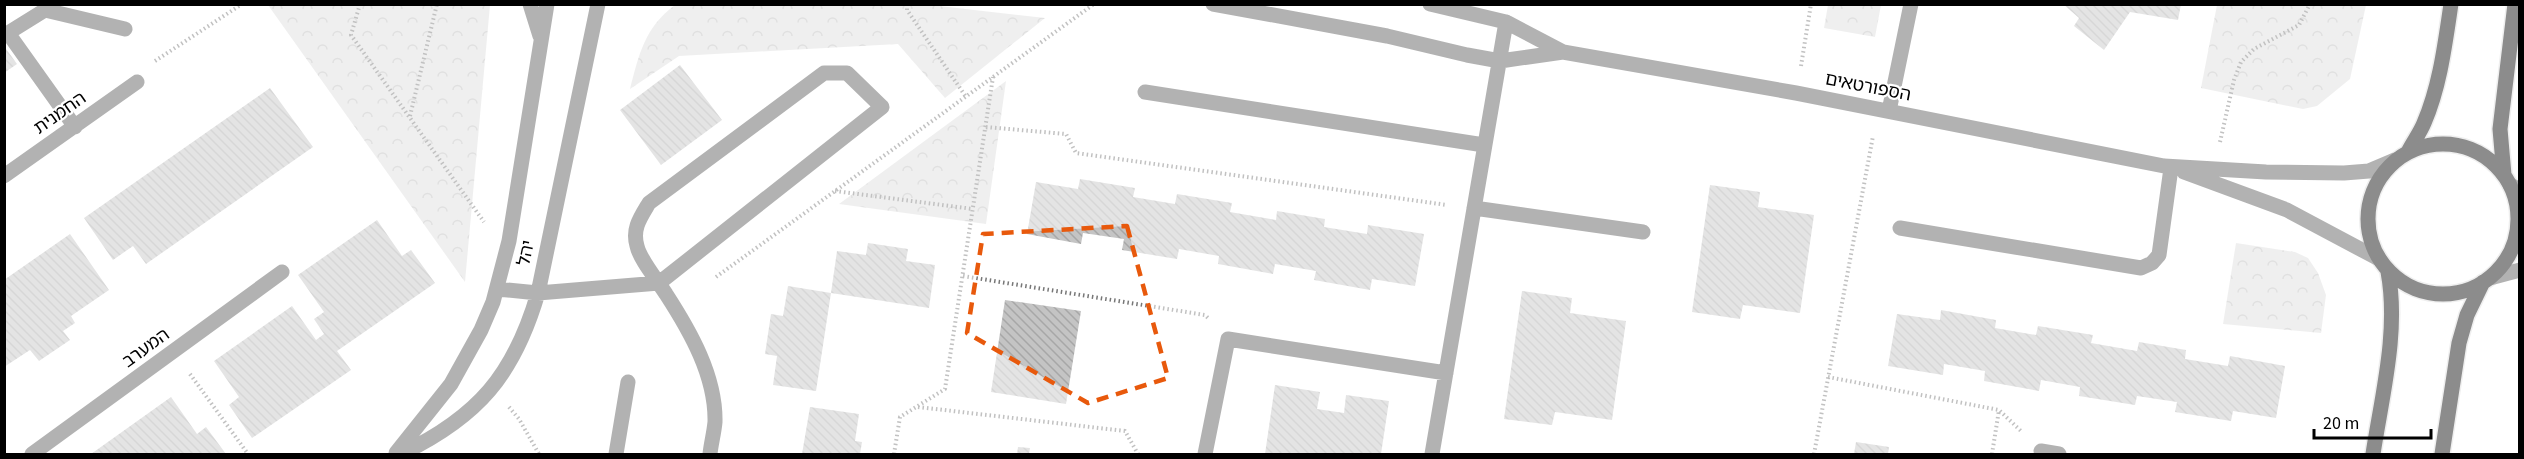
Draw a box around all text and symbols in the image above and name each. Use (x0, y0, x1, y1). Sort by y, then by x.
street label: הספורטאים (1823, 66, 1913, 108)
street label: החמנית (29, 86, 91, 140)
street label: יהל (511, 238, 541, 268)
street label: המערב (117, 322, 175, 374)
scale bar (2314, 402, 2431, 440)
text: 20 m (2323, 411, 2359, 436)

